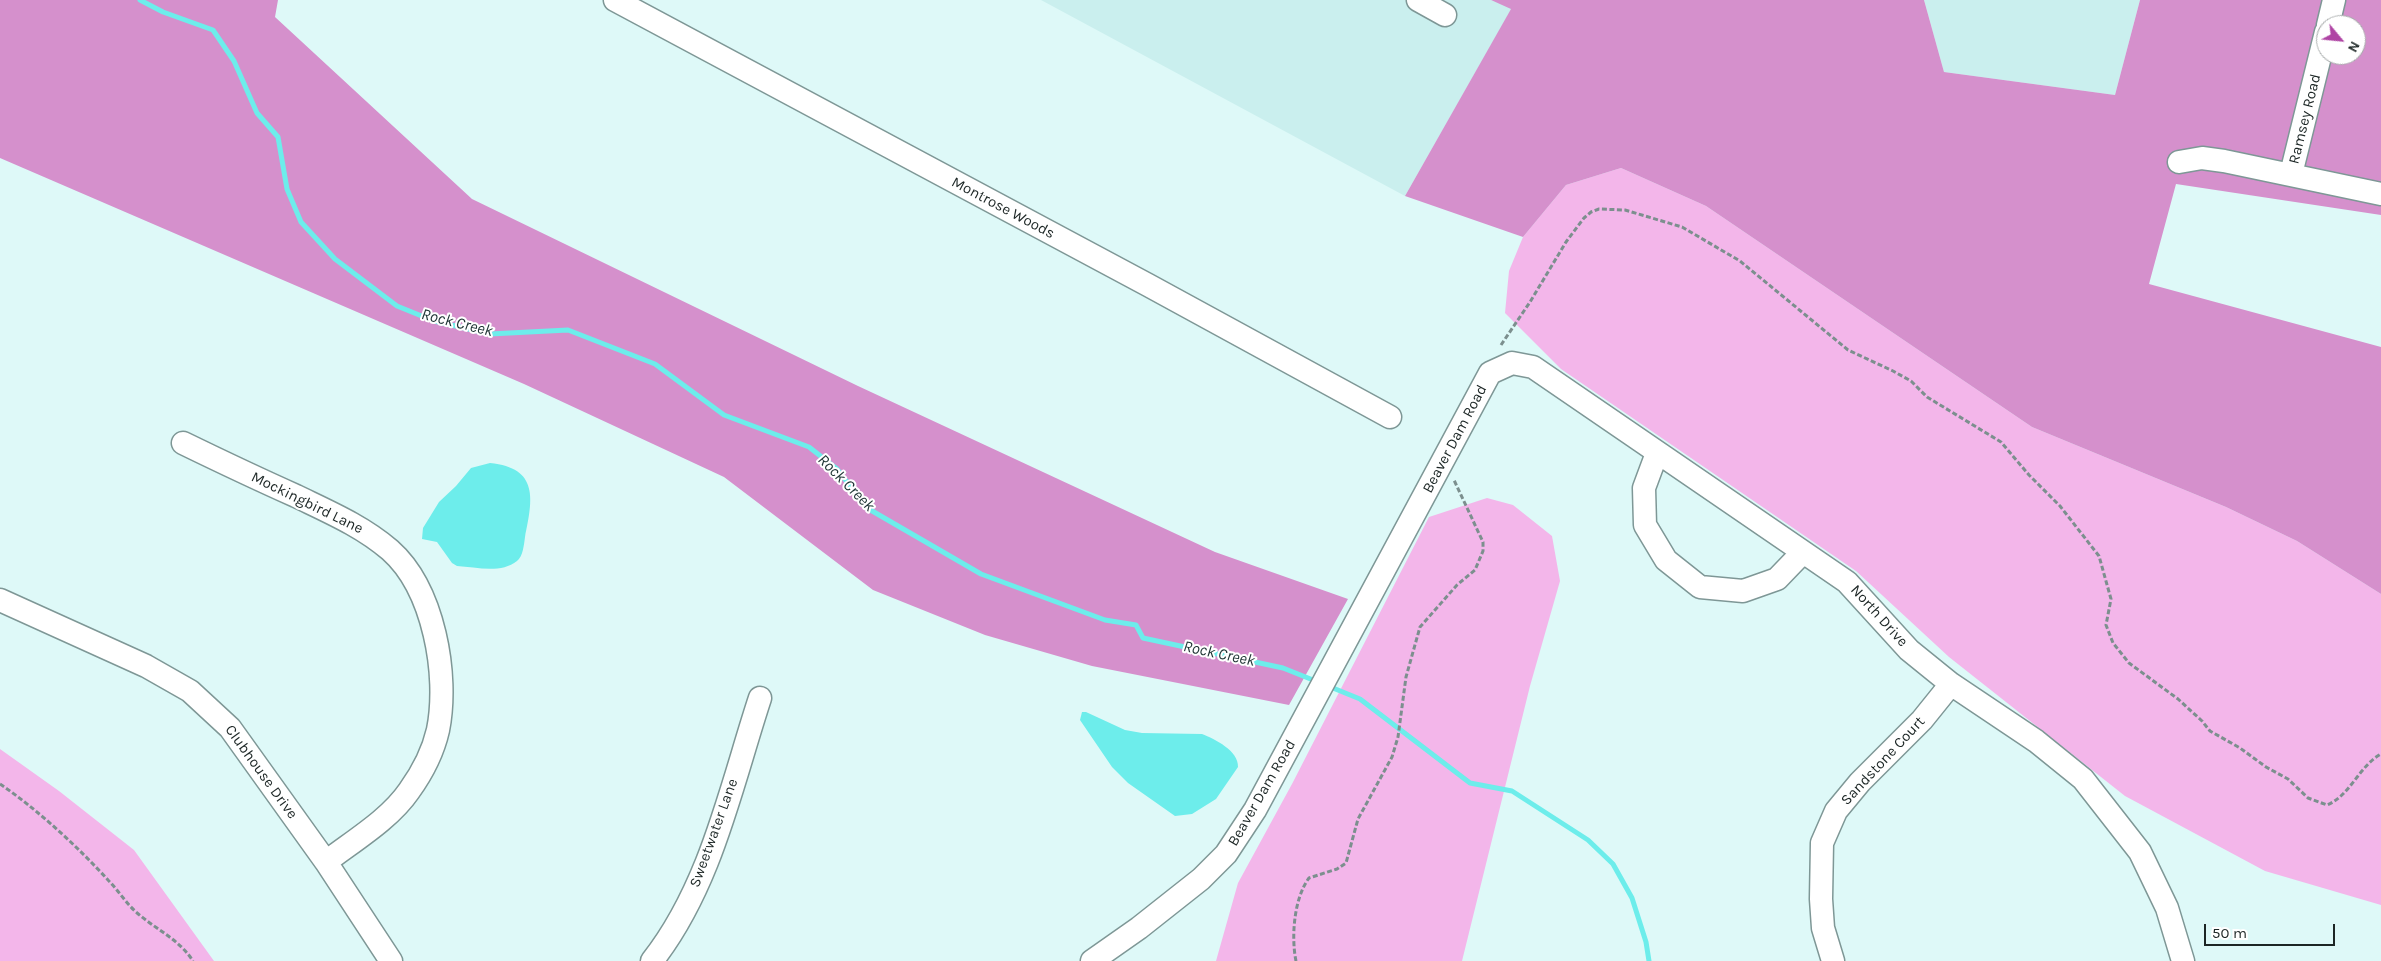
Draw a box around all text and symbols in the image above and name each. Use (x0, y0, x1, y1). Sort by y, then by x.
north arrow (2316, 15, 2366, 65)
text: N (2344, 38, 2364, 55)
street label: Ramsey Road (2285, 72, 2325, 166)
street label: Montrose Woods (948, 173, 1058, 243)
water label: Rock Creek (419, 305, 495, 341)
street label: Beaver Dam Road (1419, 382, 1491, 496)
water label: Rock Creek (813, 450, 879, 516)
street label: Mockingbird Lane (248, 468, 366, 538)
street label: North Drive (1846, 581, 1912, 651)
water label: Rock Creek (1181, 637, 1257, 671)
street label: Sandstone Court (1837, 713, 1929, 809)
street label: Clubhouse Drive (221, 721, 301, 823)
street label: Beaver Dam Road (1224, 737, 1300, 849)
street label: Sweetwater Lane (686, 776, 742, 890)
scale bar (2206, 914, 2337, 946)
text: 50 m (2212, 924, 2247, 942)

